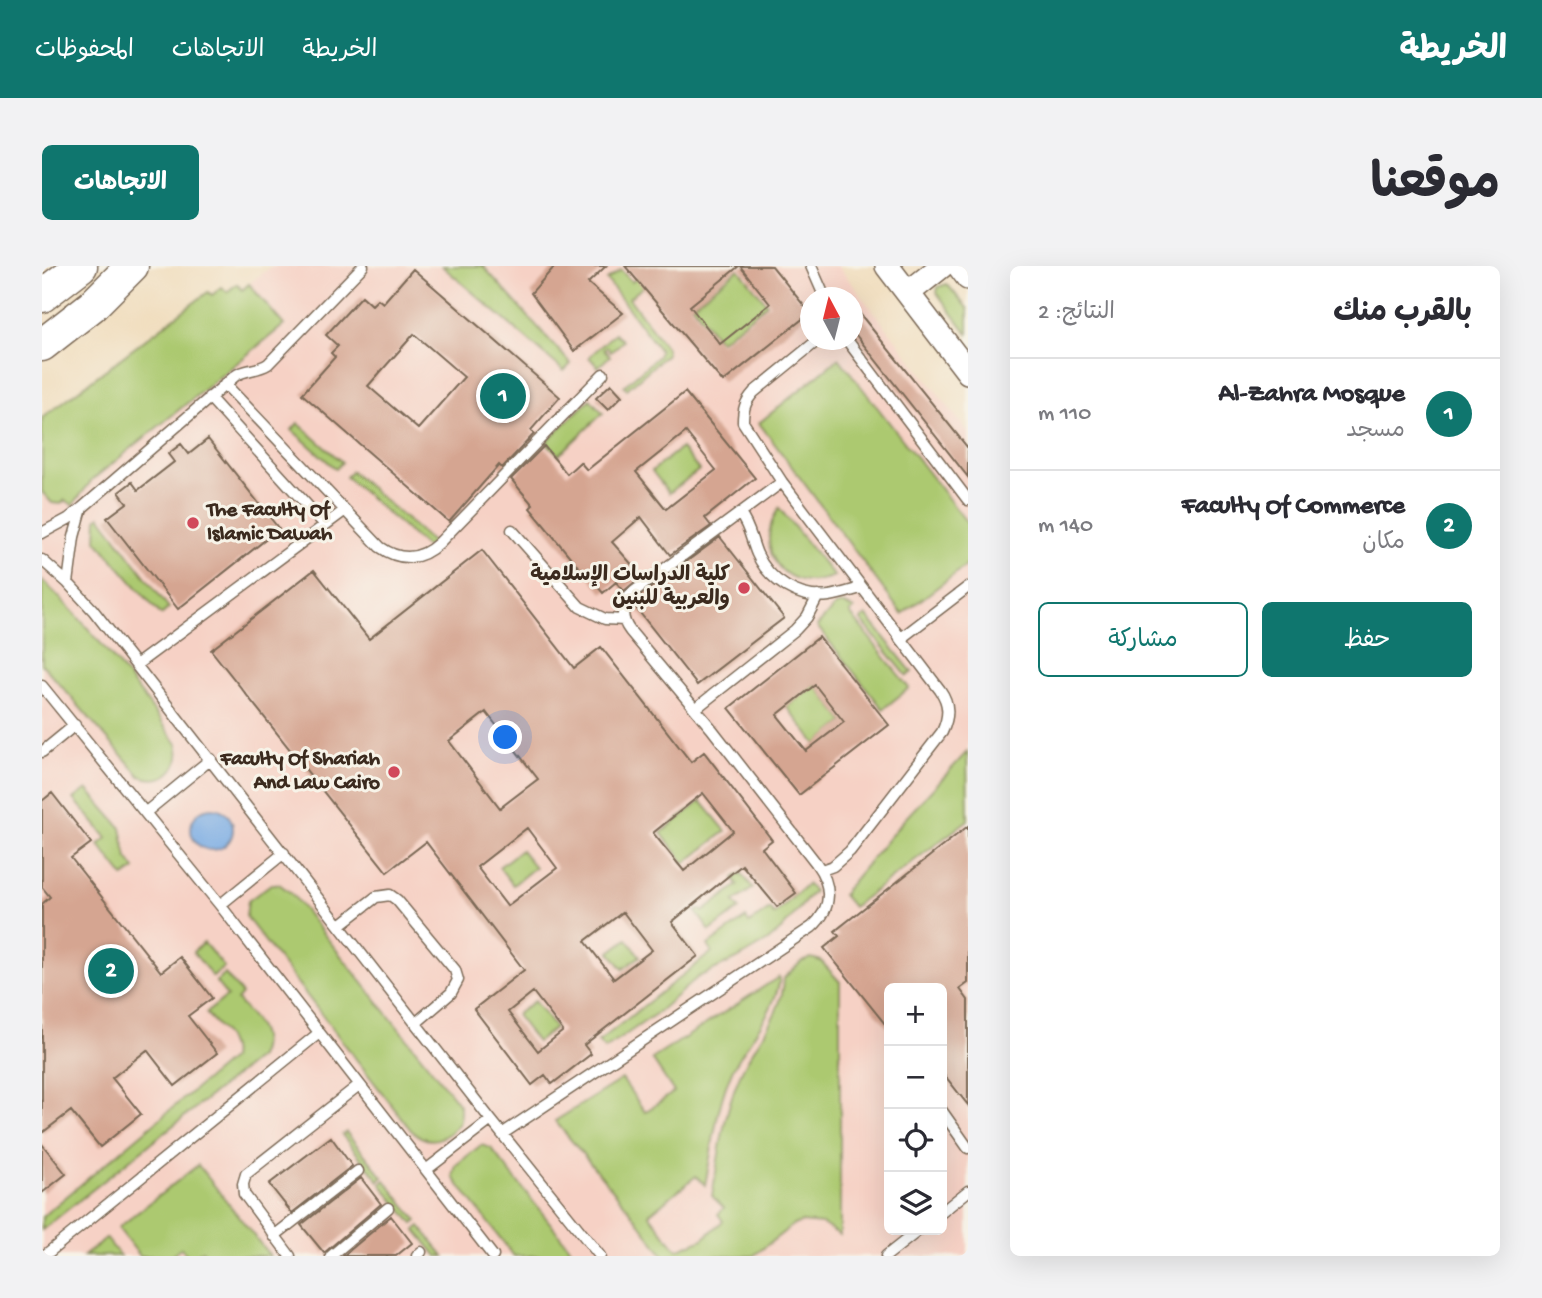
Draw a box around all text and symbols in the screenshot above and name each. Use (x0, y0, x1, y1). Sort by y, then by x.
text: الخريطة (1400, 33, 1507, 71)
text: المحفوظات (35, 37, 134, 66)
text: الاتجاهات (172, 37, 265, 66)
text: الخريطة (303, 37, 377, 66)
button: الاتجاهات (42, 145, 199, 220)
text: موقعنا (1370, 158, 1500, 216)
north arrow (800, 287, 863, 350)
text: بالقرب منك (1333, 297, 1472, 332)
text: النتائج: 2 (1038, 300, 1115, 327)
pin: 1 (480, 370, 526, 422)
text: Al-Zahra Mosque (1218, 380, 1405, 411)
text: 110 m (1038, 401, 1091, 428)
text: 1 (1444, 401, 1454, 428)
text: مسجد (1346, 418, 1405, 445)
text: Faculty Of Commerce (1182, 492, 1405, 523)
place label: The Faculty Of Islamic Dawah (205, 499, 333, 548)
text: 140 m (1038, 513, 1093, 540)
text: 2 (1443, 513, 1455, 540)
marker: The Faculty Of Islamic Dawah (185, 515, 201, 531)
text: مكان (1362, 530, 1405, 557)
place label: كلية الدراسات الإسلامية والعربية للبنين (530, 563, 731, 613)
marker: كلية الدراسات الإسلامية والعربية للبنين (736, 580, 752, 596)
button: مشاركة (1038, 602, 1248, 677)
button: حفظ (1262, 602, 1472, 677)
your location (488, 720, 522, 754)
place label: Faculty Of Shariah And Law Cairo (219, 748, 381, 797)
marker: Faculty Of Shariah And Law Cairo (386, 764, 402, 780)
pin: 2 (88, 945, 134, 997)
map controls (884, 983, 947, 1235)
button: + (884, 983, 947, 1046)
button: − (884, 1046, 947, 1109)
button: locate (884, 1109, 947, 1172)
button: layers (884, 1172, 947, 1235)

